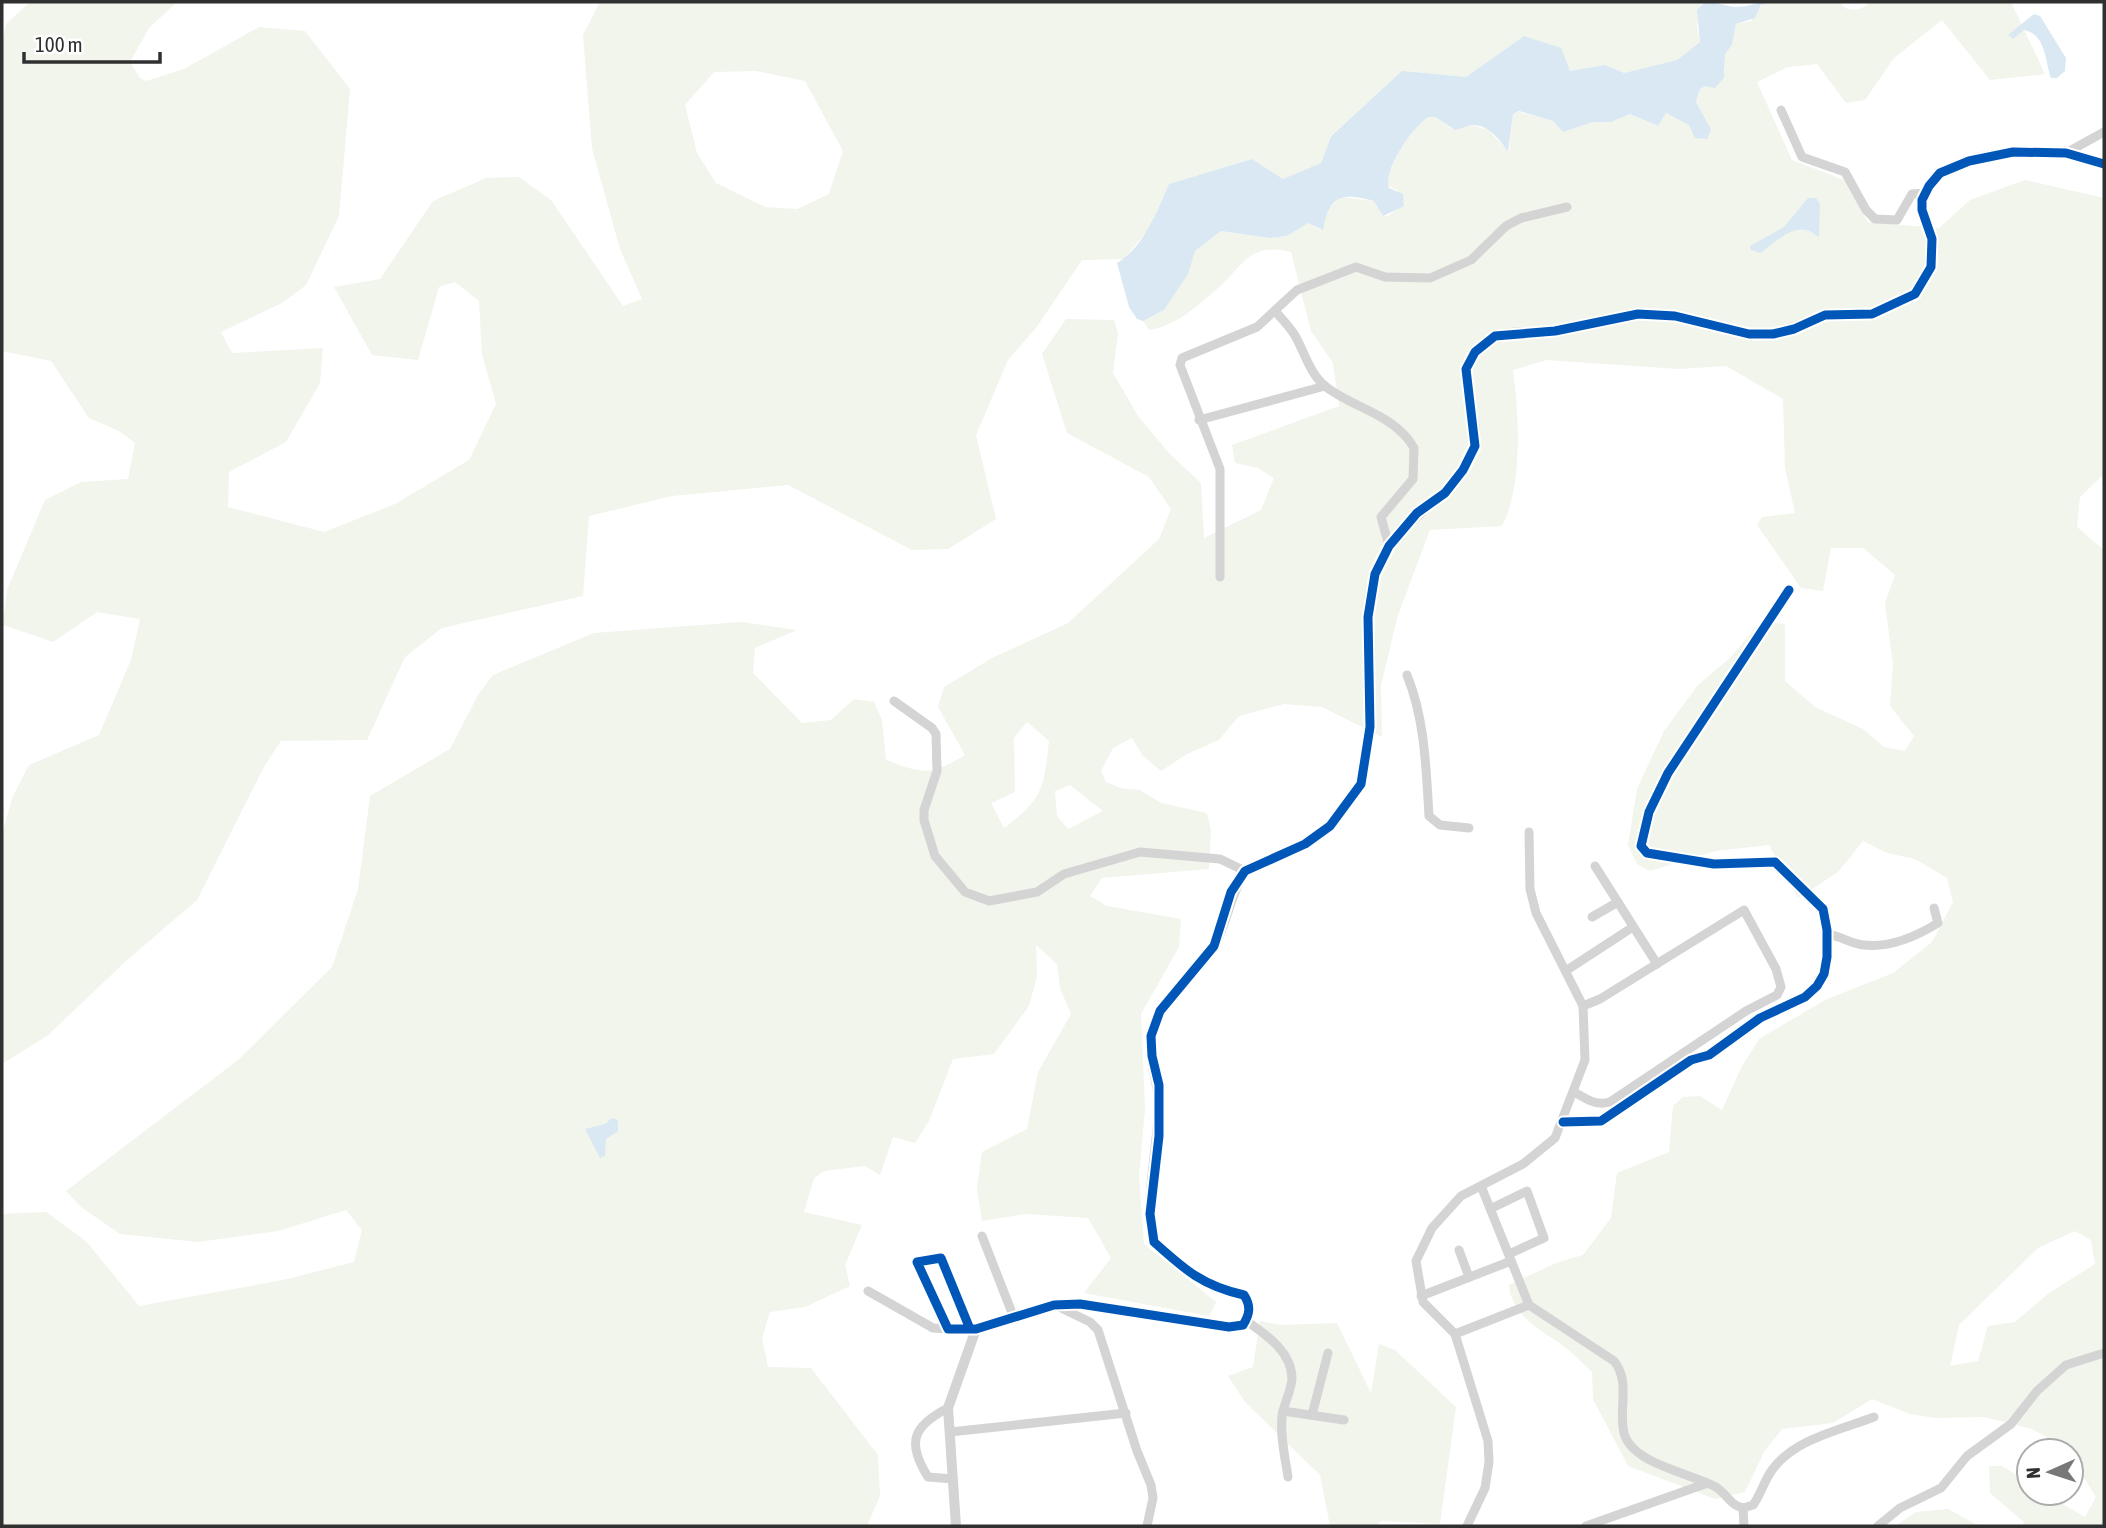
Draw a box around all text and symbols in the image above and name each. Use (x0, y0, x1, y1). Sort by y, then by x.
scale bar (24, 21, 161, 65)
text: 100 m (35, 32, 83, 56)
north arrow (2015, 1437, 2085, 1507)
text: N (2022, 1467, 2044, 1479)

